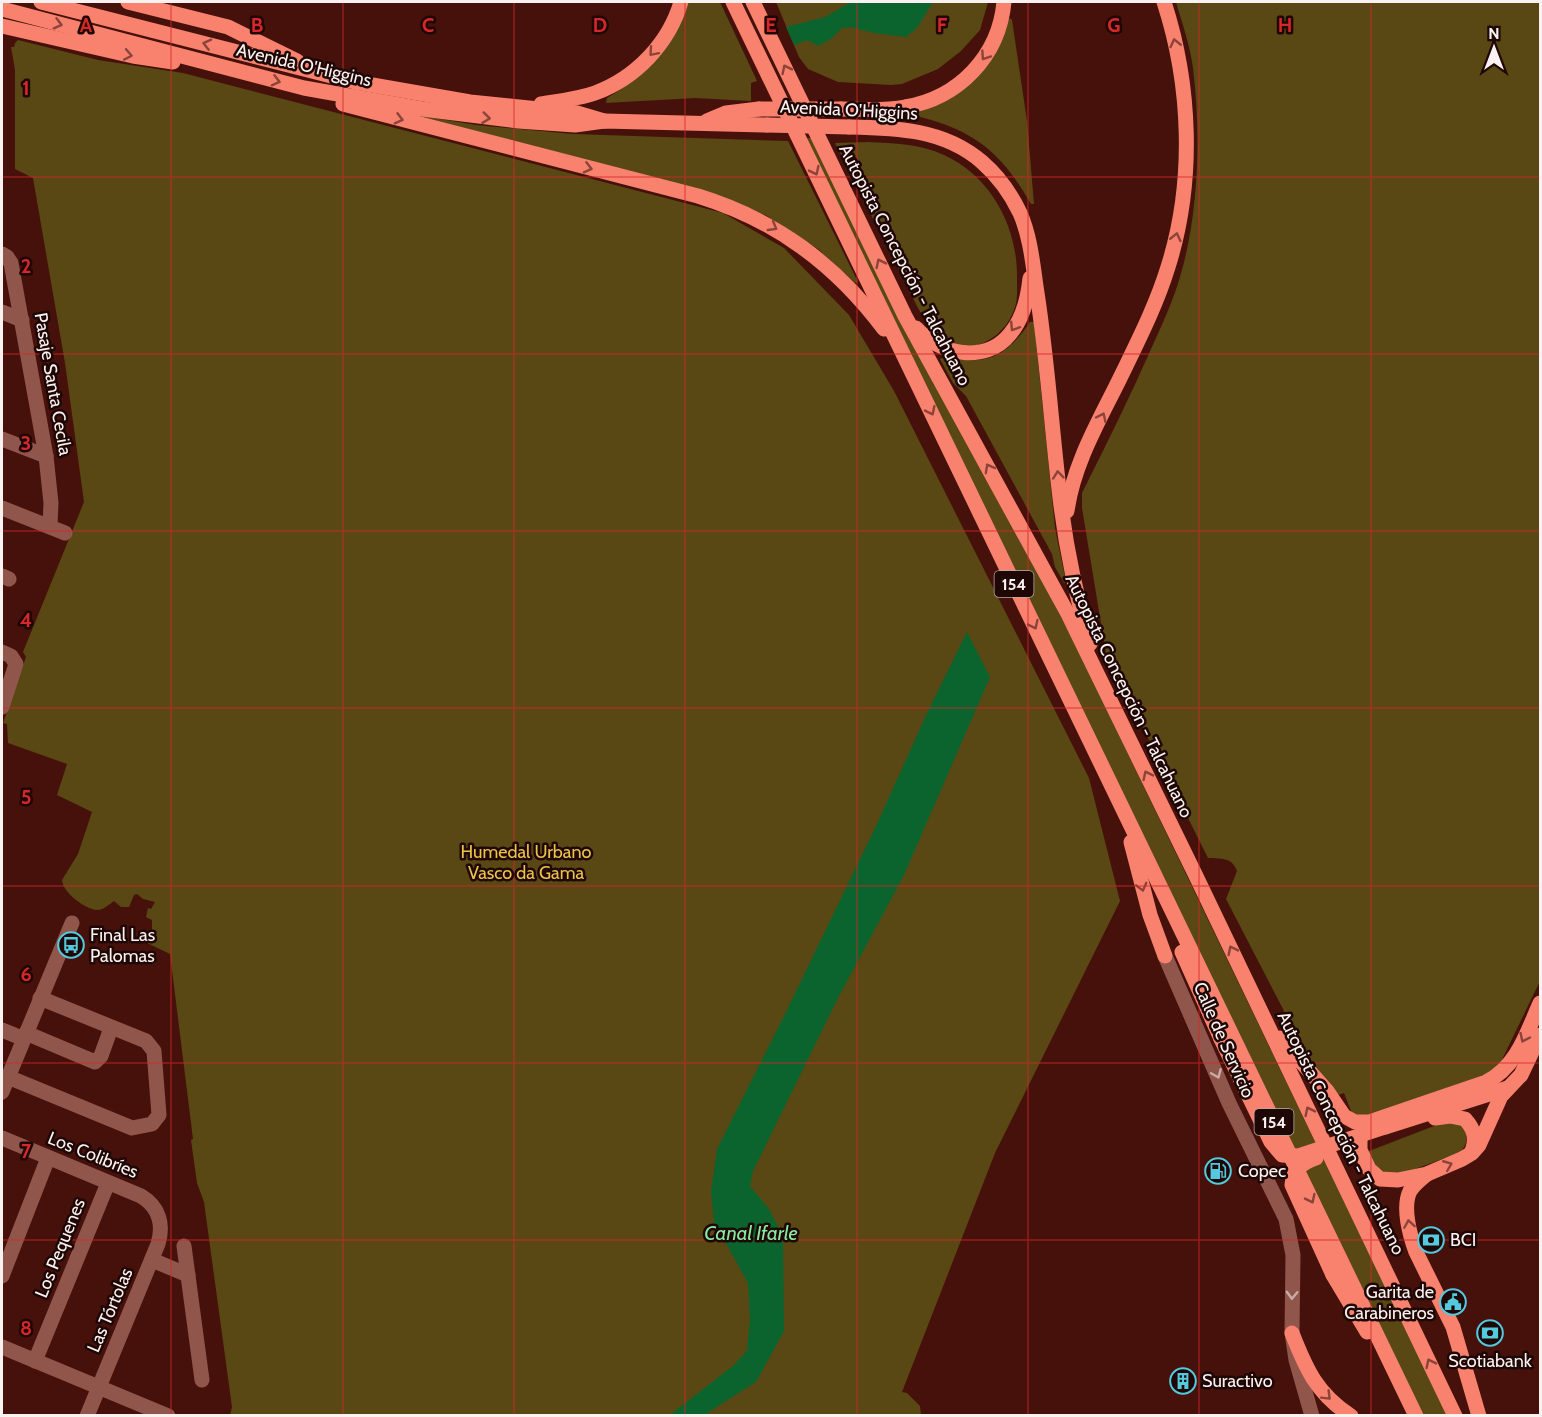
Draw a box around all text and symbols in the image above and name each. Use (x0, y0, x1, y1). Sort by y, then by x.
text: A (80, 13, 93, 37)
text: B (251, 13, 263, 37)
text: C (422, 13, 434, 37)
text: D (593, 13, 607, 37)
text: E (765, 13, 777, 37)
text: F (937, 13, 948, 37)
text: G (1107, 13, 1121, 37)
text: H (1278, 13, 1292, 37)
one-way arrow (53, 16, 63, 29)
north arrow (1464, 18, 1524, 78)
text: N (1488, 24, 1500, 43)
one-way arrow (202, 39, 212, 52)
street label: Avenida O'Higgins (234, 39, 374, 91)
one-way arrow (1169, 39, 1182, 49)
one-way arrow (649, 45, 660, 56)
one-way arrow (123, 48, 133, 61)
one-way arrow (981, 49, 992, 60)
one-way arrow (781, 64, 793, 75)
one-way arrow (271, 73, 281, 86)
text: 1 (22, 76, 30, 100)
street label: Avenida O'Higgins (780, 95, 918, 125)
one-way arrow (481, 111, 490, 124)
one-way arrow (393, 112, 404, 124)
street label: Autopista Concepción - Talcahuano (834, 141, 976, 389)
one-way arrow (583, 160, 593, 173)
one-way arrow (808, 165, 819, 176)
one-way arrow (767, 220, 777, 232)
one-way arrow (1169, 232, 1182, 242)
text: 2 (21, 254, 31, 278)
one-way arrow (875, 259, 887, 270)
street label: Pasaje Santa Cecila (30, 311, 76, 457)
one-way arrow (1010, 321, 1022, 331)
one-way arrow (923, 405, 935, 416)
one-way arrow (1095, 412, 1107, 423)
text: 3 (21, 431, 31, 455)
one-way arrow (984, 464, 996, 474)
one-way arrow (1052, 470, 1065, 479)
road number: 154 (994, 571, 1034, 597)
street label: Autopista Concepción - Talcahuano (1060, 571, 1198, 821)
text: 4 (20, 608, 32, 632)
one-way arrow (1026, 618, 1038, 629)
one-way arrow (1142, 770, 1154, 781)
text: 5 (21, 785, 31, 809)
park label: Humedal Urbano Vasco da Gama (461, 841, 592, 884)
one-way arrow (1135, 881, 1147, 892)
place label: Final Las Palomas (90, 924, 155, 967)
bus stop icon: Final Las Palomas (56, 930, 86, 960)
one-way arrow (1227, 946, 1239, 957)
text: 6 (20, 962, 32, 986)
street label: Calle de Servicio (1189, 979, 1259, 1101)
street label: Autopista Concepción - Talcahuano (1272, 1008, 1410, 1258)
one-way arrow (1520, 1031, 1532, 1042)
one-way arrow (1210, 1067, 1222, 1078)
one-way arrow (1305, 1107, 1316, 1118)
road number: 154 (1254, 1109, 1294, 1135)
street label: Los Colibríes (45, 1127, 141, 1183)
text: 7 (21, 1139, 32, 1163)
fuel station icon: Copec (1203, 1156, 1233, 1186)
place label: Copec (1238, 1160, 1286, 1182)
one-way arrow (1442, 1160, 1453, 1172)
one-way arrow (1304, 1192, 1315, 1203)
street label: Los Pequenes (30, 1195, 90, 1301)
one-way arrow (1404, 1219, 1416, 1228)
water label: Canal Ifarle (704, 1221, 798, 1245)
bank icon: BCI (1416, 1225, 1446, 1255)
place label: BCI (1450, 1229, 1476, 1251)
street label: Las Tórtolas (82, 1265, 138, 1355)
place label: Garita de Carabineros (1344, 1281, 1434, 1324)
public building icon: Garita de Carabineros (1438, 1287, 1468, 1317)
one-way arrow (1286, 1290, 1299, 1299)
text: 8 (20, 1316, 32, 1340)
bank icon: Scotiabank (1475, 1318, 1505, 1348)
place label: Scotiabank (1448, 1350, 1533, 1372)
one-way arrow (1425, 1358, 1437, 1369)
building icon: Suractivo (1168, 1366, 1198, 1396)
place label: Suractivo (1202, 1370, 1273, 1392)
one-way arrow (1319, 1389, 1330, 1400)

